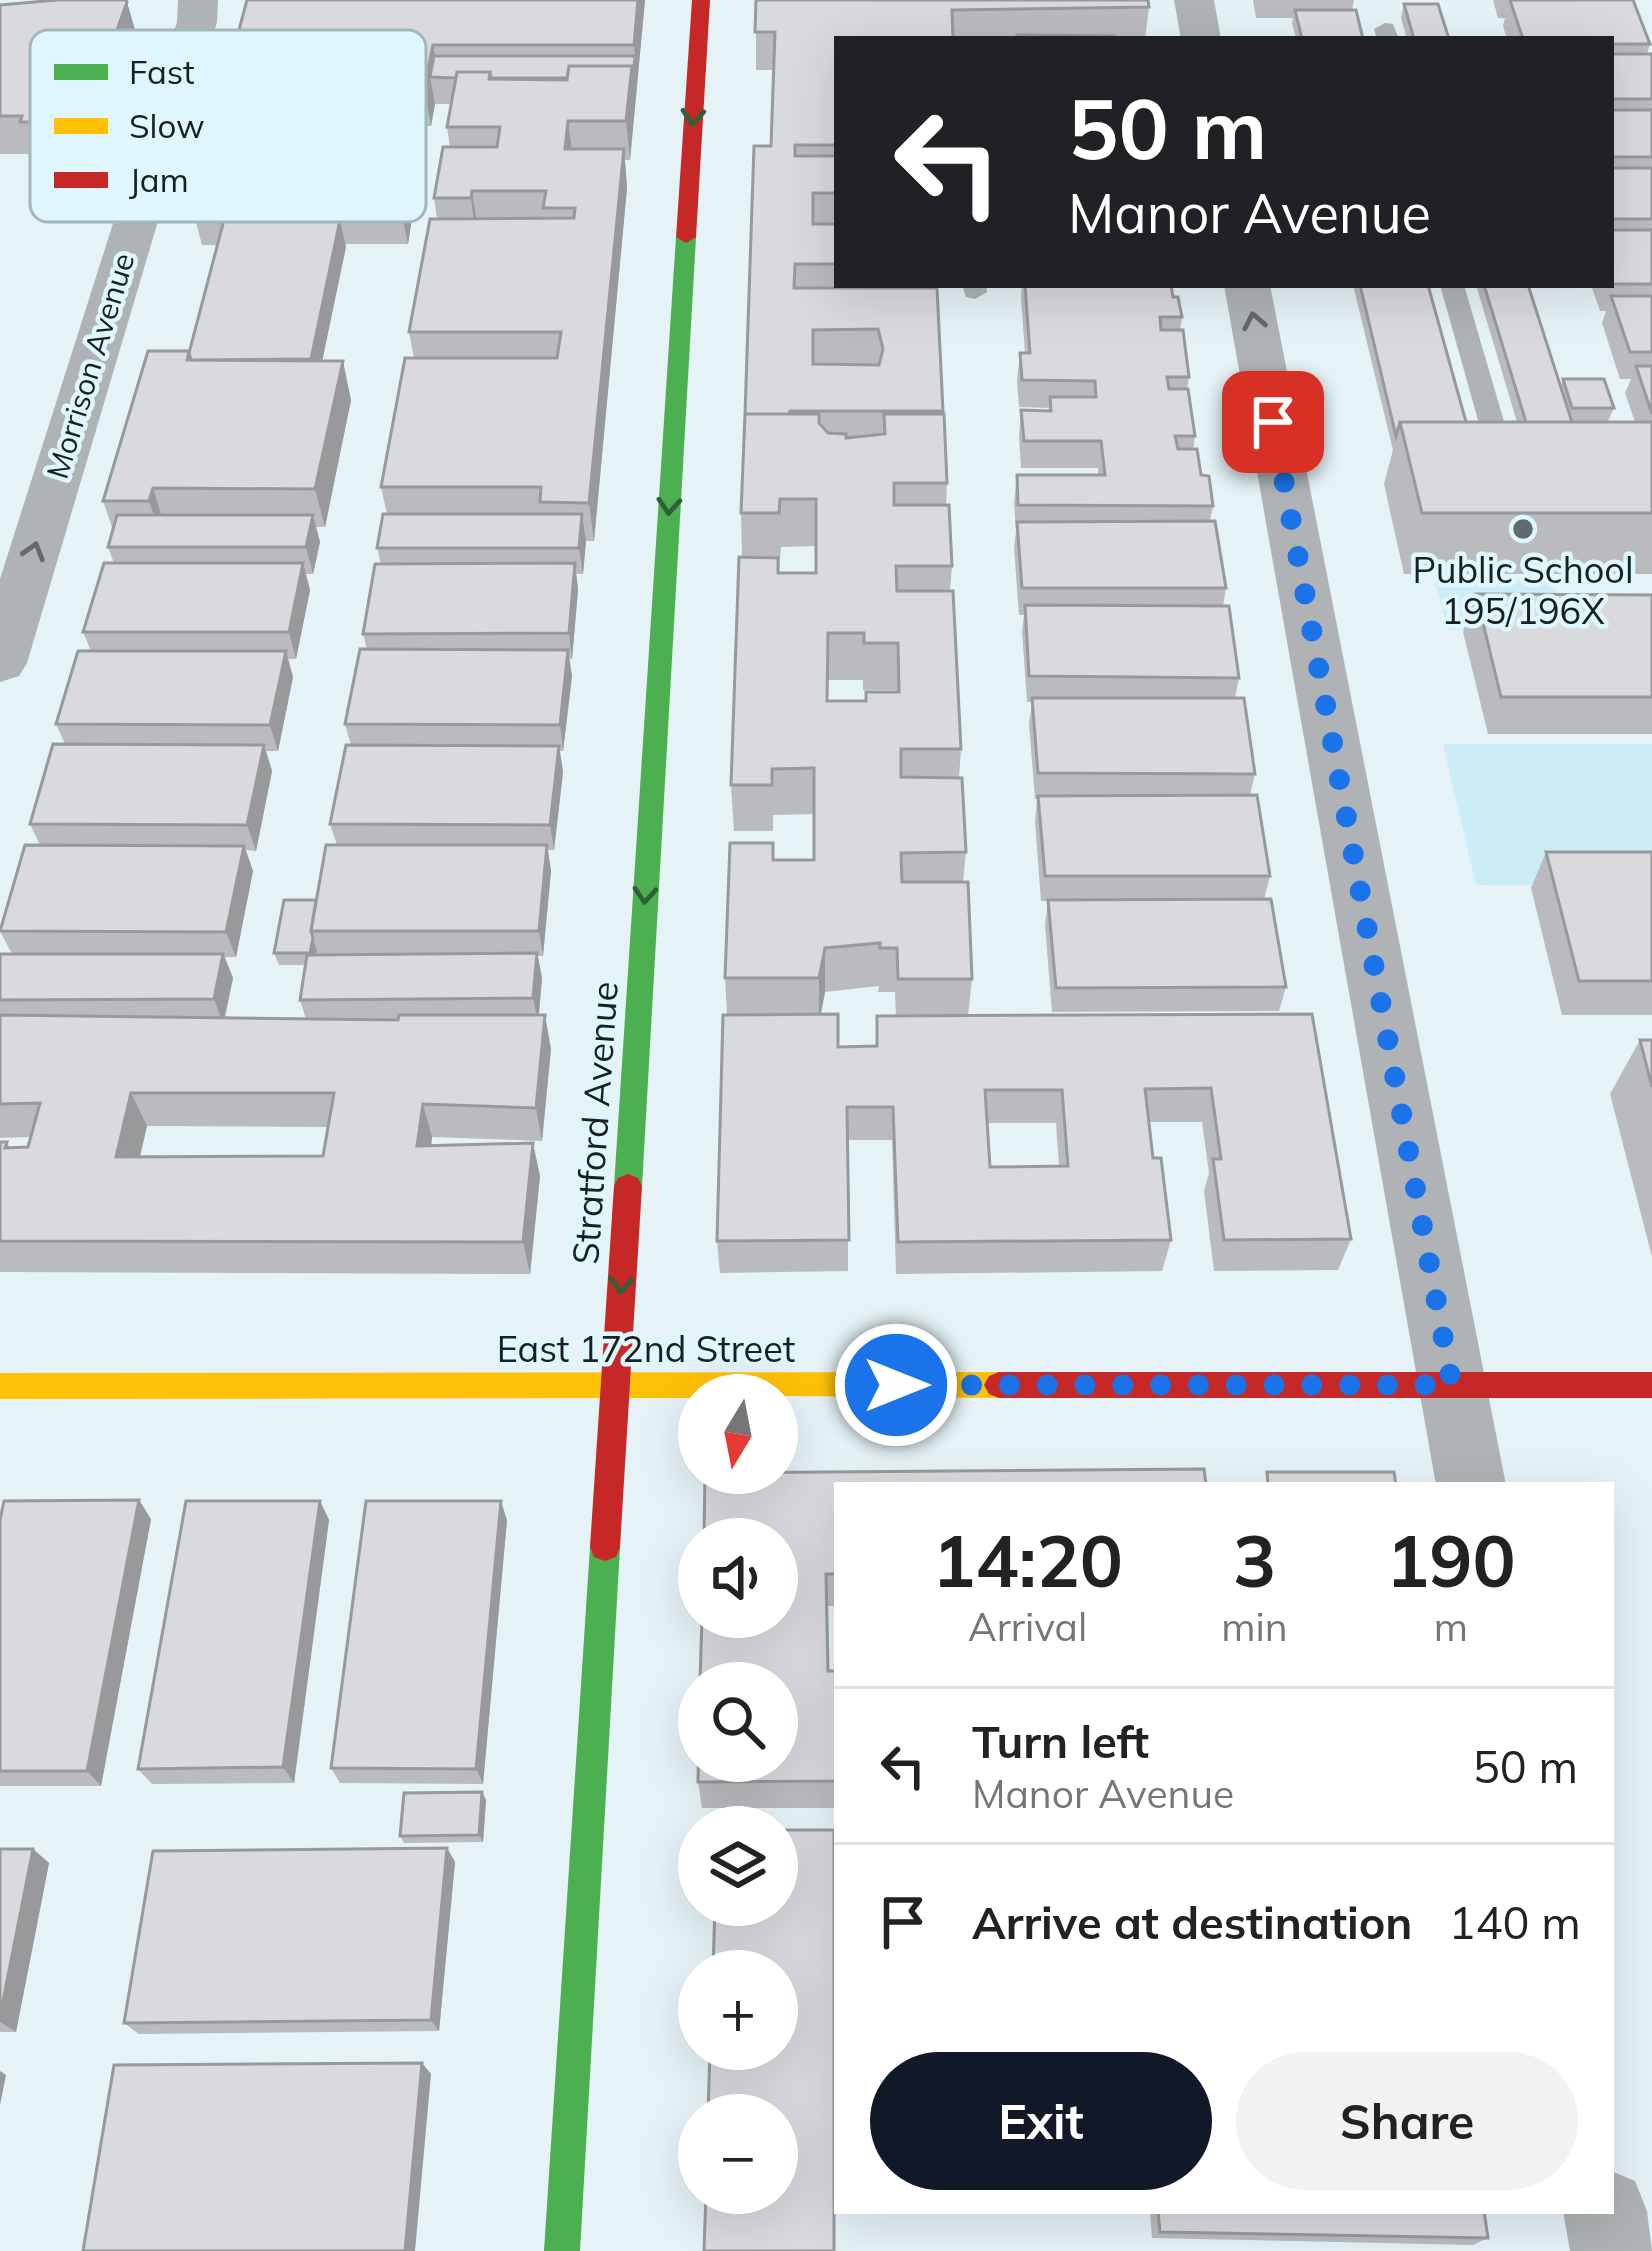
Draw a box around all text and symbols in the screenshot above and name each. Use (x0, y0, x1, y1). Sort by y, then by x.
legend (30, 30, 426, 222)
text: Fast (129, 51, 194, 92)
text: 50 m (1068, 75, 1267, 180)
icon: left (870, 84, 1026, 240)
text: Slow (129, 105, 205, 146)
one-way arrow (681, 108, 707, 127)
text: Jam (129, 159, 189, 200)
text: Manor Avenue (1068, 179, 1431, 247)
street label: Morrison Avenue (38, 248, 142, 483)
one-way arrow (1242, 311, 1268, 331)
pin (1222, 371, 1324, 473)
icon: arrive (1240, 389, 1306, 455)
one-way arrow (656, 497, 682, 516)
marker: Public School 195/196X (1510, 516, 1536, 542)
one-way arrow (20, 541, 45, 562)
place label: Public School 195/196X (1413, 547, 1633, 633)
one-way arrow (632, 886, 658, 905)
street label: Stratford Avenue (562, 980, 627, 1266)
one-way arrow (608, 1275, 634, 1294)
position arrow (833, 1322, 959, 1448)
street label: East 172nd Street (497, 1326, 795, 1371)
north arrow (678, 1374, 798, 1494)
map controls (678, 1374, 798, 2214)
text: 14:20 (932, 1515, 1123, 1605)
text: 3 (1233, 1515, 1276, 1605)
text: 190 (1386, 1515, 1516, 1605)
button: sound (678, 1518, 798, 1638)
text: Arrival (968, 1602, 1087, 1651)
text: min (1221, 1602, 1288, 1651)
text: m (1434, 1602, 1468, 1651)
button: search (678, 1662, 798, 1782)
text: Turn left (972, 1713, 1149, 1769)
icon: left (870, 1733, 936, 1799)
text: 50 m (1473, 1738, 1578, 1794)
text: Manor Avenue (972, 1769, 1234, 1818)
button: layers (678, 1806, 798, 1926)
icon: arrive (870, 1889, 936, 1955)
text: Arrive at destination (972, 1894, 1412, 1950)
text: 140 m (1448, 1894, 1581, 1950)
button: + (678, 1950, 798, 2070)
button: Exit (870, 2052, 1212, 2190)
button: Share (1236, 2052, 1578, 2190)
button: − (678, 2094, 798, 2214)

